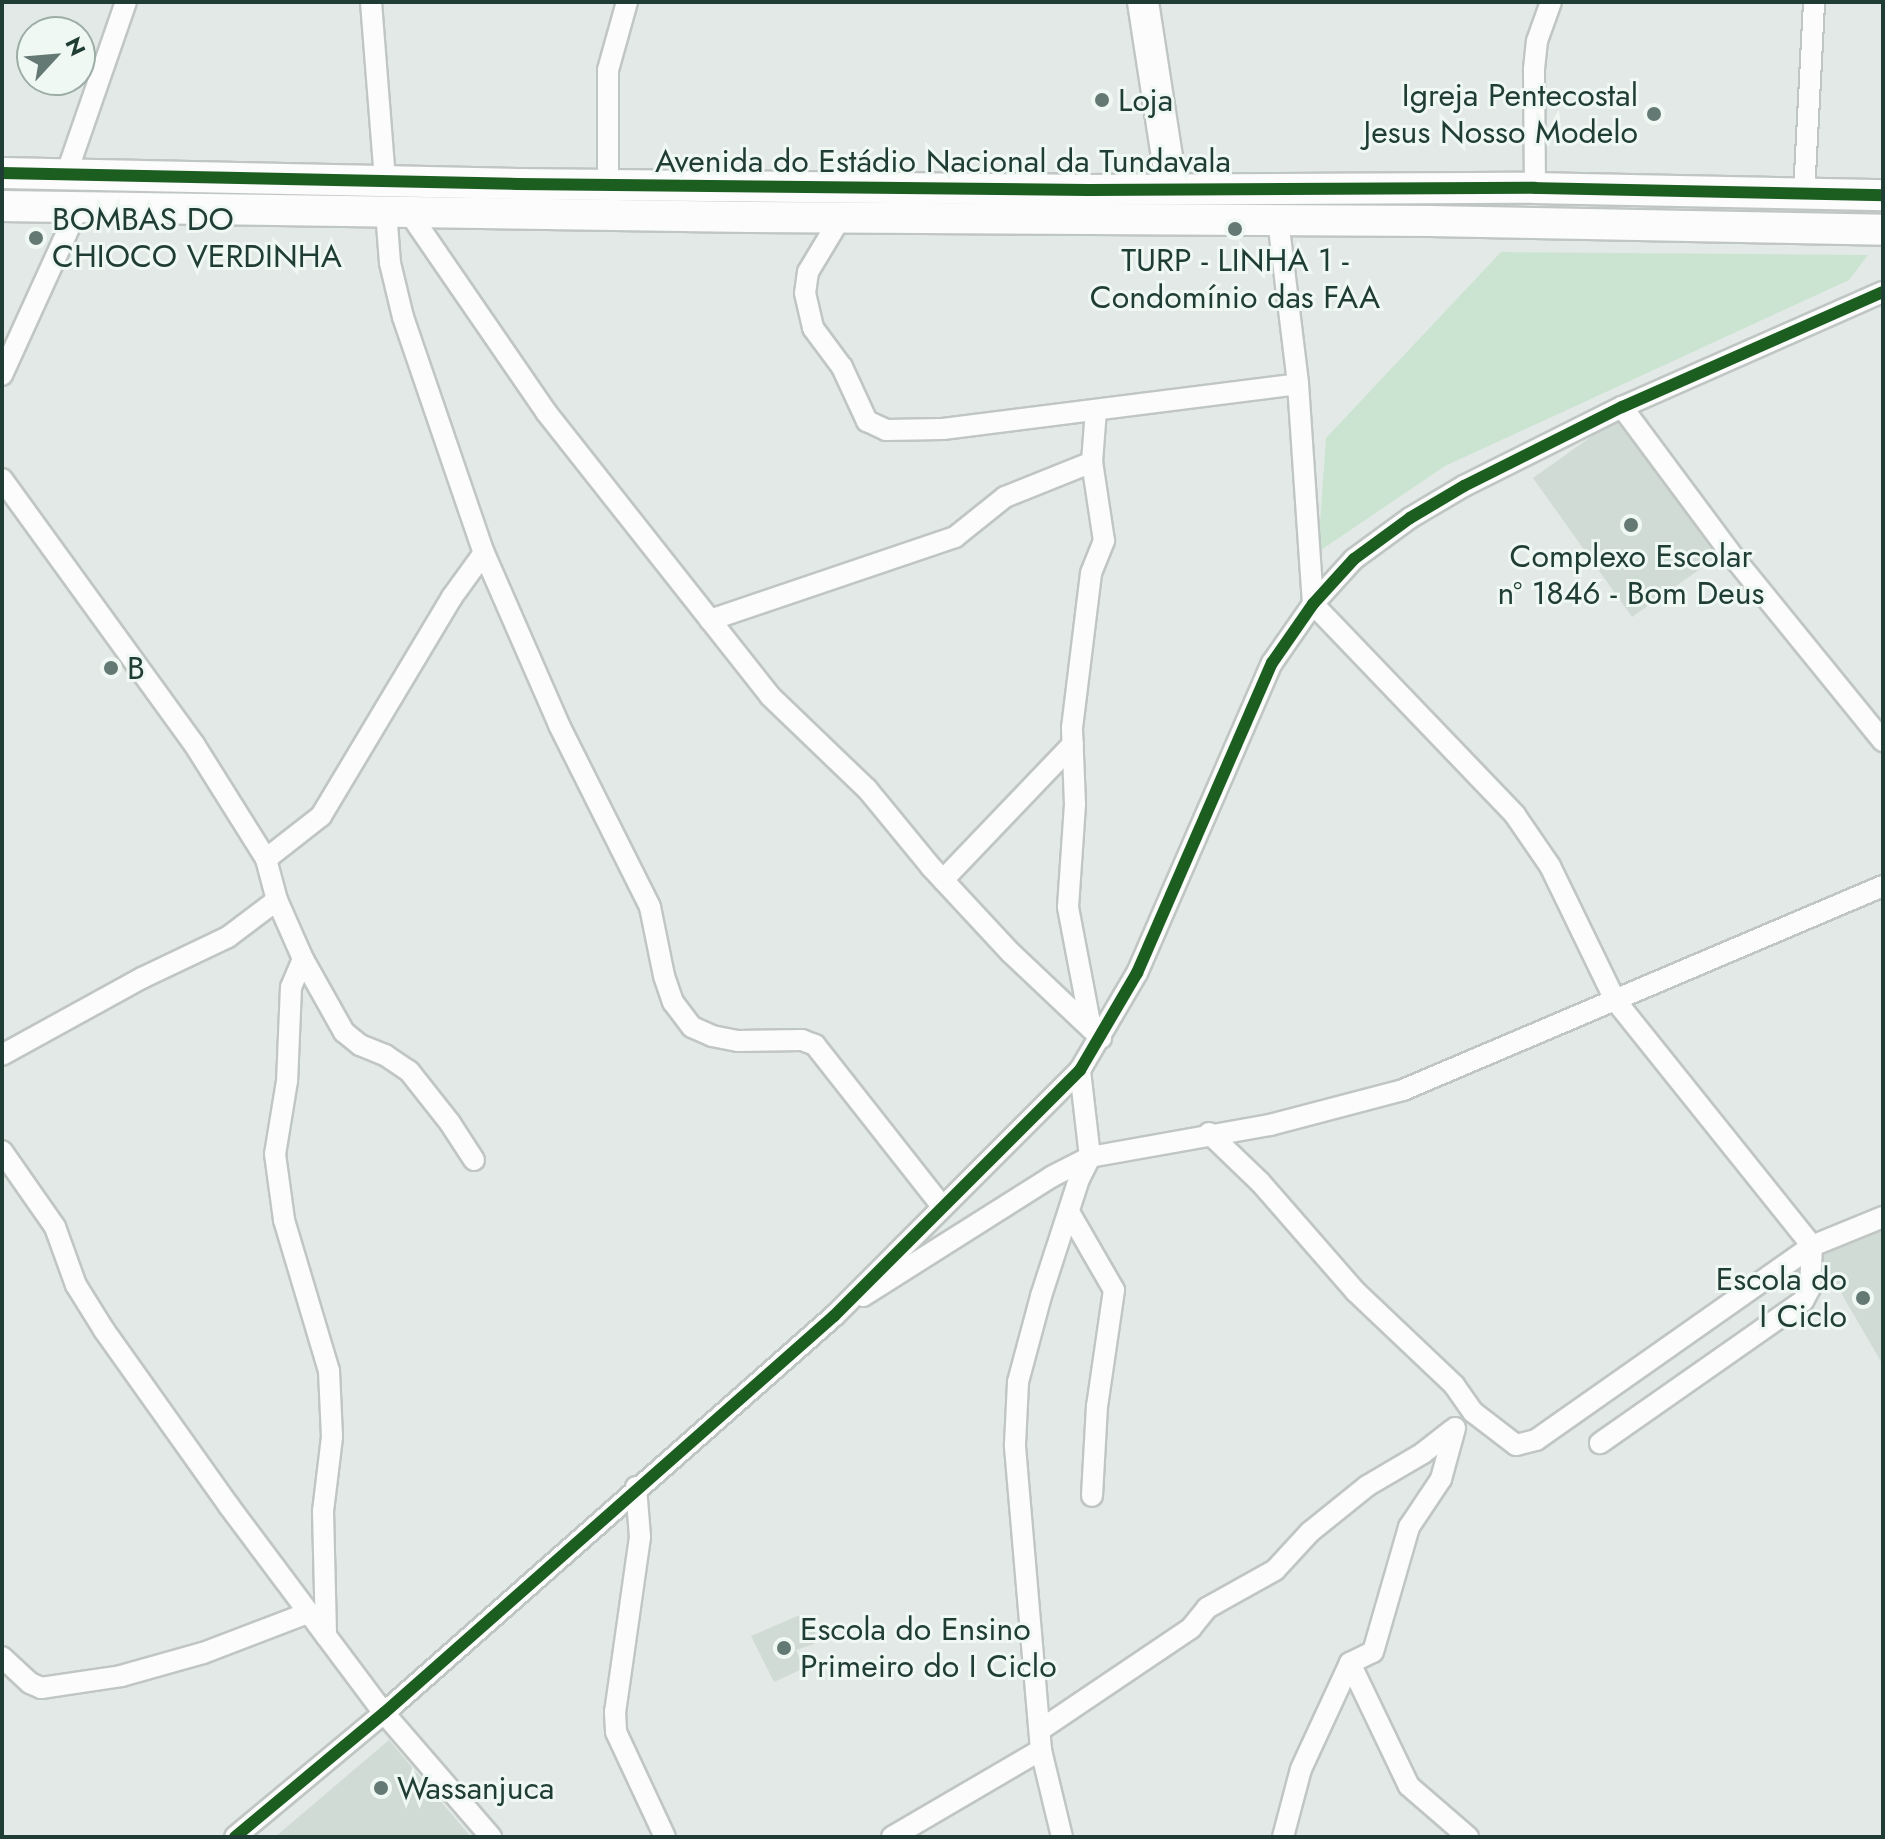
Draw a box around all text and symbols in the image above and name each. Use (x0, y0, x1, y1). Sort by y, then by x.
north arrow (16, 16, 96, 96)
text: N (58, 31, 94, 61)
place label: Igreja Pentecostal Jesus Nosso Modelo (1364, 77, 1638, 152)
place label: Loja (1118, 81, 1173, 119)
marker: Loja (1093, 91, 1111, 109)
marker: Igreja Pentecostal Jesus Nosso Modelo (1645, 105, 1663, 123)
street label: Avenida do Estádio Nacional da Tundavala (655, 142, 1231, 180)
place label: BOMBAS DO CHIOCO VERDINHA (52, 201, 342, 276)
marker: TURP - LINHA 1 - Condomínio das FAA (1226, 220, 1244, 238)
marker: BOMBAS DO CHIOCO VERDINHA (27, 229, 45, 247)
place label: TURP - LINHA 1 - Condomínio das FAA (1090, 242, 1380, 317)
marker: Complexo Escolar nº 1846 - Bom Deus (1622, 516, 1640, 534)
place label: Complexo Escolar nº 1846 - Bom Deus (1497, 538, 1765, 613)
place label: B (127, 649, 145, 687)
marker: B (102, 659, 120, 677)
place label: Escola do I Ciclo (1716, 1261, 1847, 1336)
marker: Escola do I Ciclo (1854, 1289, 1872, 1307)
place label: Escola do Ensino Primeiro do I Ciclo (800, 1611, 1057, 1686)
marker: Escola do Ensino Primeiro do I Ciclo (775, 1639, 793, 1657)
place label: Wassanjuca (397, 1769, 554, 1807)
marker: Wassanjuca (372, 1779, 390, 1797)

